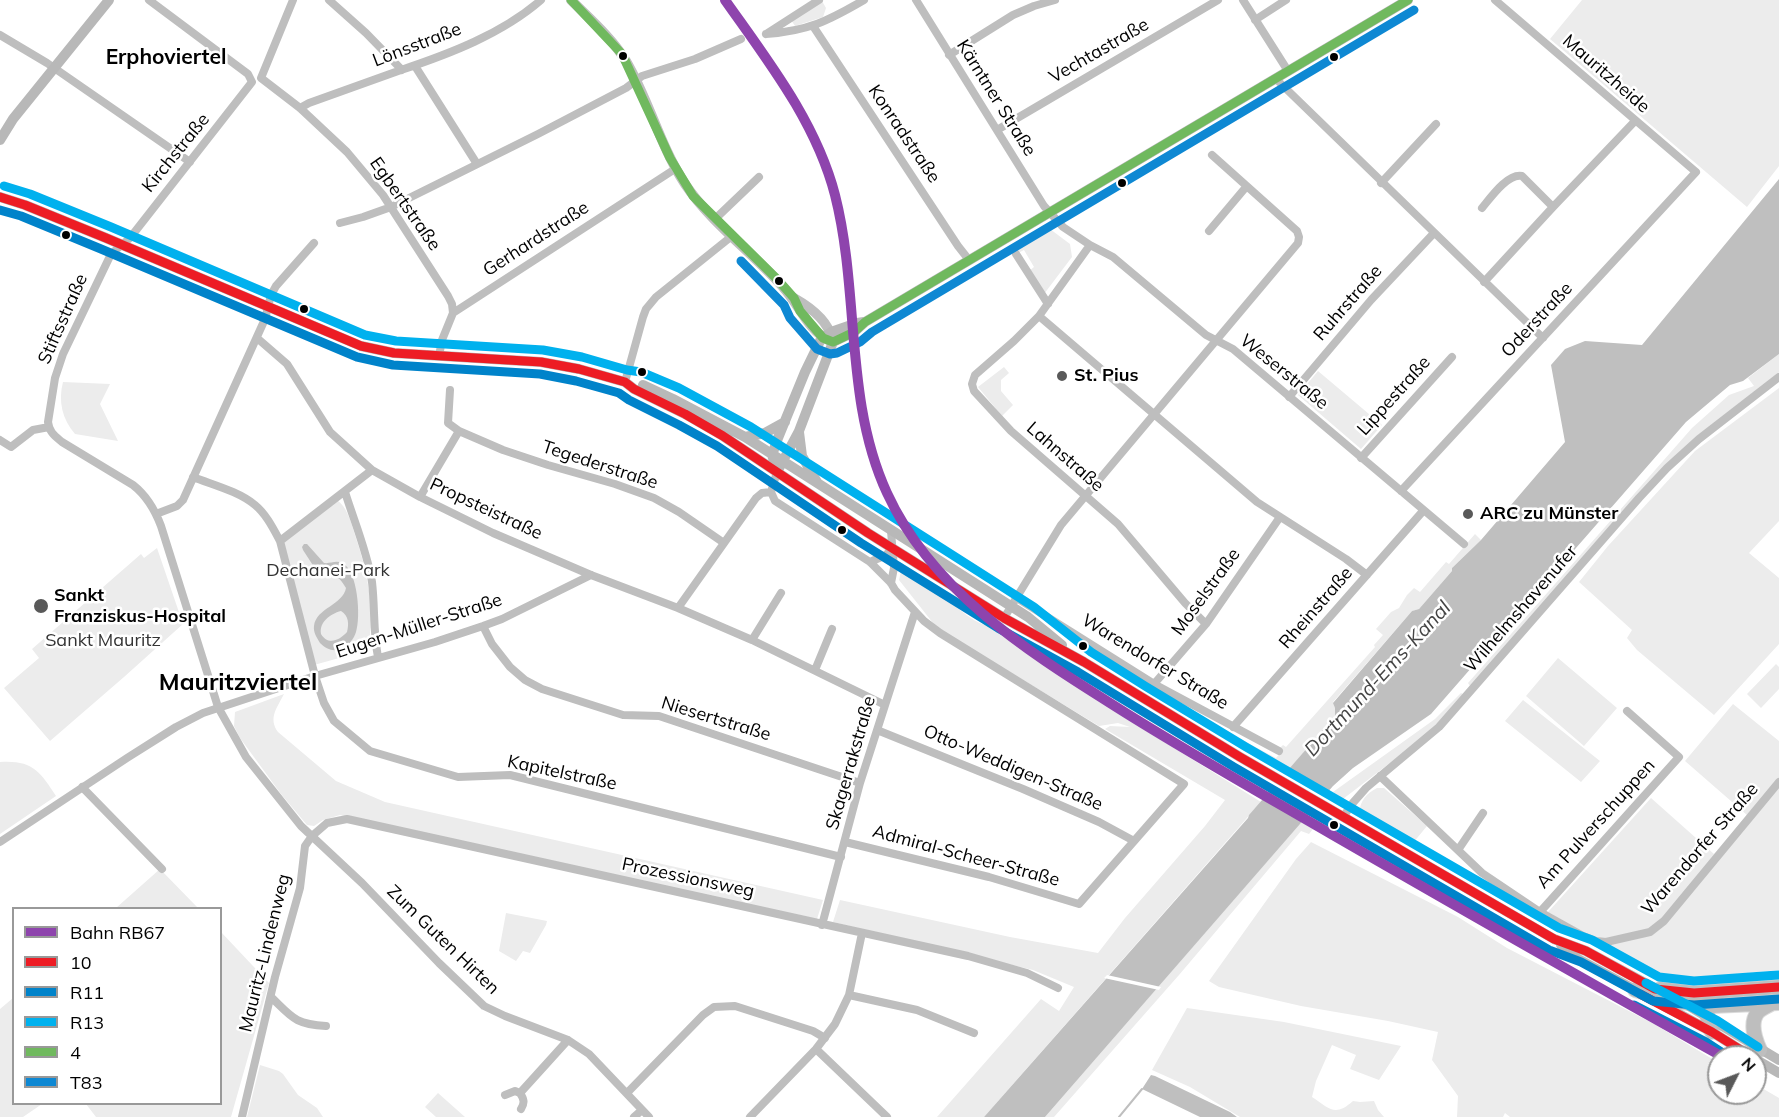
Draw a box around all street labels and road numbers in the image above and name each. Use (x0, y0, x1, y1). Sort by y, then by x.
street label: Vechtastraße (1045, 14, 1153, 88)
street label: Lönsstraße (370, 18, 464, 72)
street label: Mauritzheide (1558, 30, 1654, 118)
street label: Kärntner Straße (952, 36, 1040, 160)
street label: Konradstraße (863, 81, 945, 187)
street label: Kirchstraße (138, 109, 214, 197)
street label: Egbertstraße (365, 153, 445, 255)
street label: Gerhardstraße (479, 197, 593, 281)
street label: Ruhrstraße (1309, 261, 1387, 345)
street label: Stiftsstraße (34, 271, 92, 367)
street label: Oderstraße (1497, 278, 1577, 362)
street label: Weserstraße (1235, 330, 1333, 414)
street label: Lippestraße (1353, 352, 1435, 440)
street label: Lahnstraße (1022, 418, 1108, 496)
street label: Tegederstraße (539, 436, 661, 494)
street label: Propsteistraße (426, 473, 546, 545)
street label: Wilhelmshavenufer (1460, 541, 1582, 677)
street label: Moselstraße (1167, 544, 1245, 640)
street label: Rheinstraße (1275, 563, 1357, 653)
street label: Eugen-Müller-Straße (333, 589, 505, 663)
street label: Warendorfer Straße (1078, 610, 1232, 714)
street label: Niesertstraße (659, 692, 773, 746)
street label: Skagerrakstraße (822, 694, 880, 832)
street label: Otto-Weddigen-Straße (920, 720, 1106, 816)
street label: Kapitelstraße (505, 751, 619, 795)
street label: Am Pulverschuppen (1532, 755, 1660, 893)
street label: Warendorfer Straße (1637, 779, 1763, 919)
street label: Admiral-Scheer-Straße (870, 821, 1062, 891)
street label: Prozessionsweg (620, 853, 756, 903)
street label: Mauritz-Lindenweg (235, 872, 295, 1034)
street label: Zum Guten Hirten (382, 881, 504, 999)

